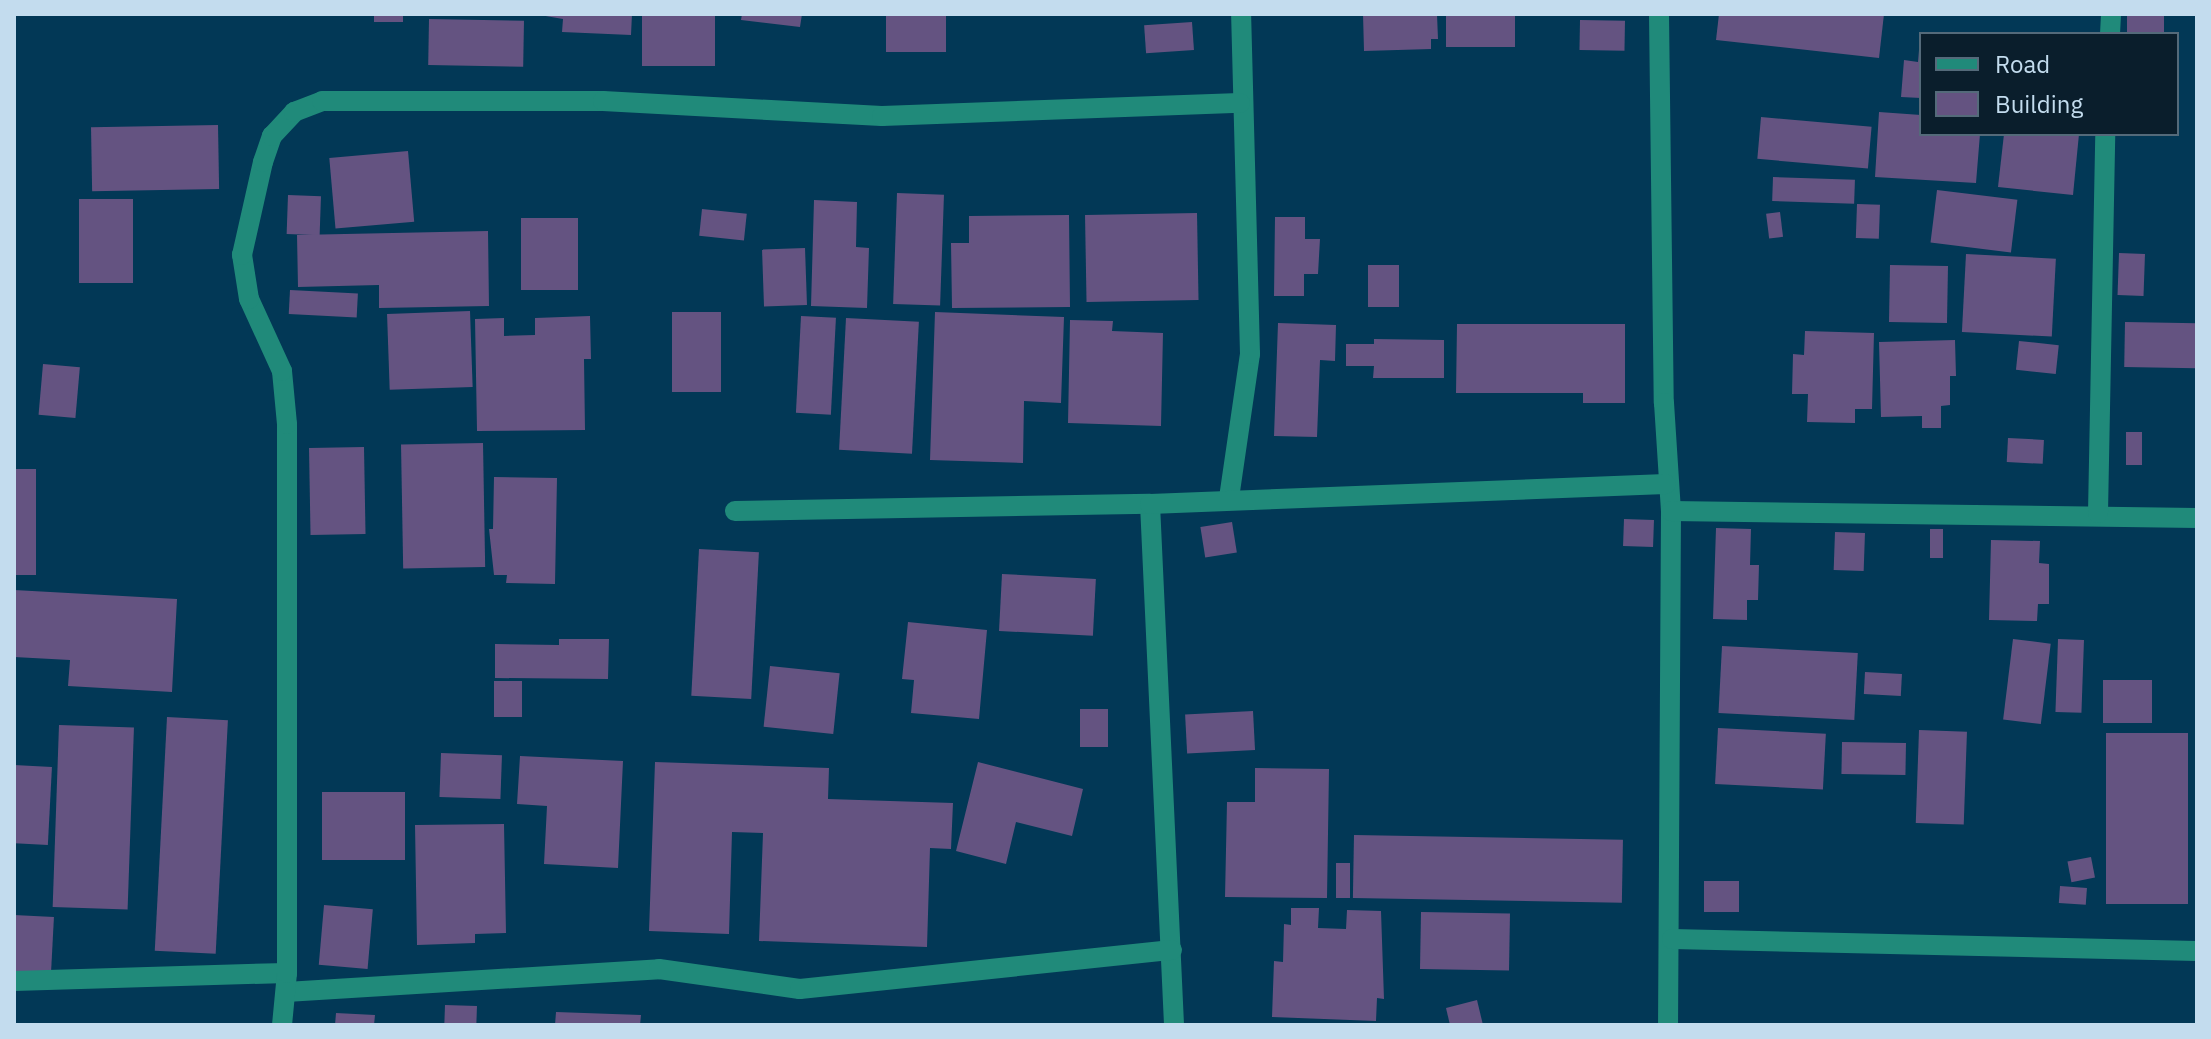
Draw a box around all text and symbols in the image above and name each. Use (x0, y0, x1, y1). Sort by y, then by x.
legend (1919, 32, 2179, 136)
text: Road (1995, 48, 2050, 80)
text: Building (1995, 88, 2083, 120)

